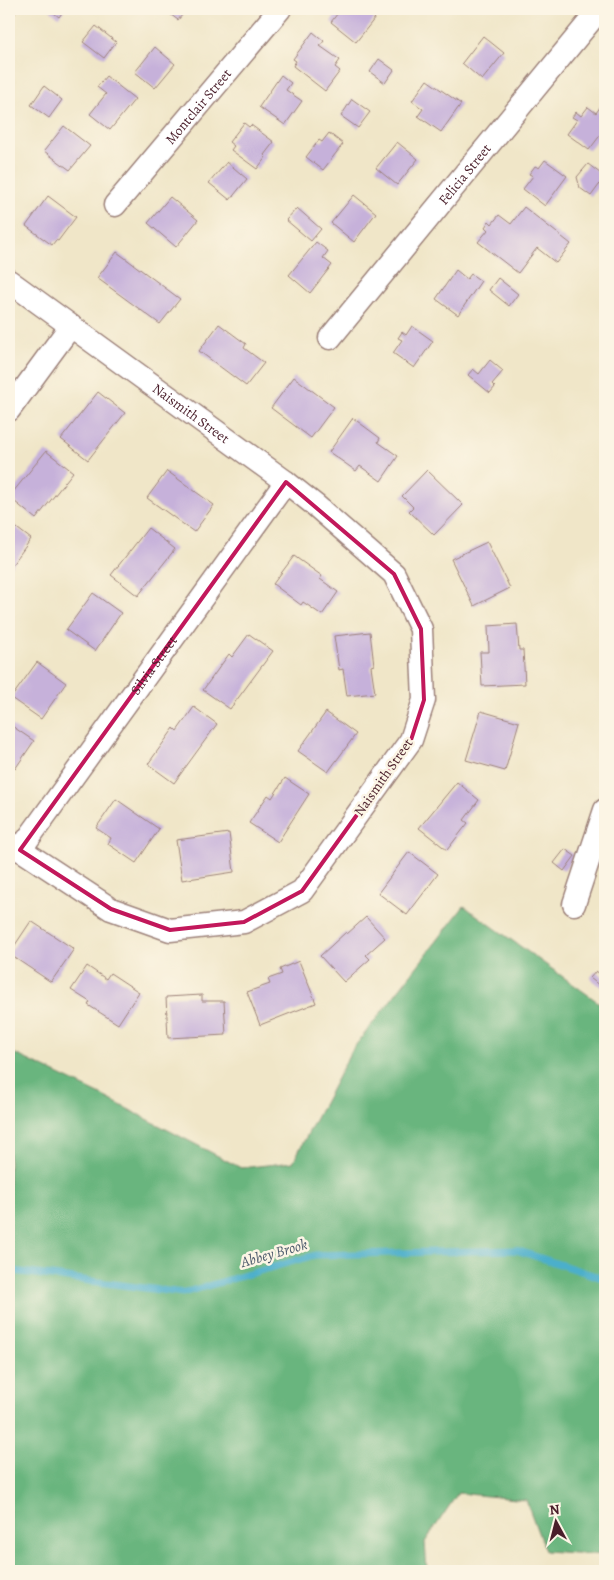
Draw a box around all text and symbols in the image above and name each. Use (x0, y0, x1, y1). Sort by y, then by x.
street label: Montclair Street (161, 65, 236, 148)
street label: Felicia Street (434, 140, 496, 209)
street label: Naismith Street (148, 379, 233, 448)
street label: Silvia Street (126, 632, 182, 699)
street label: Naismith Street (350, 734, 417, 820)
water label: Abbey Brook (237, 1234, 310, 1272)
north arrow (532, 1498, 582, 1548)
text: N (548, 1500, 561, 1520)

